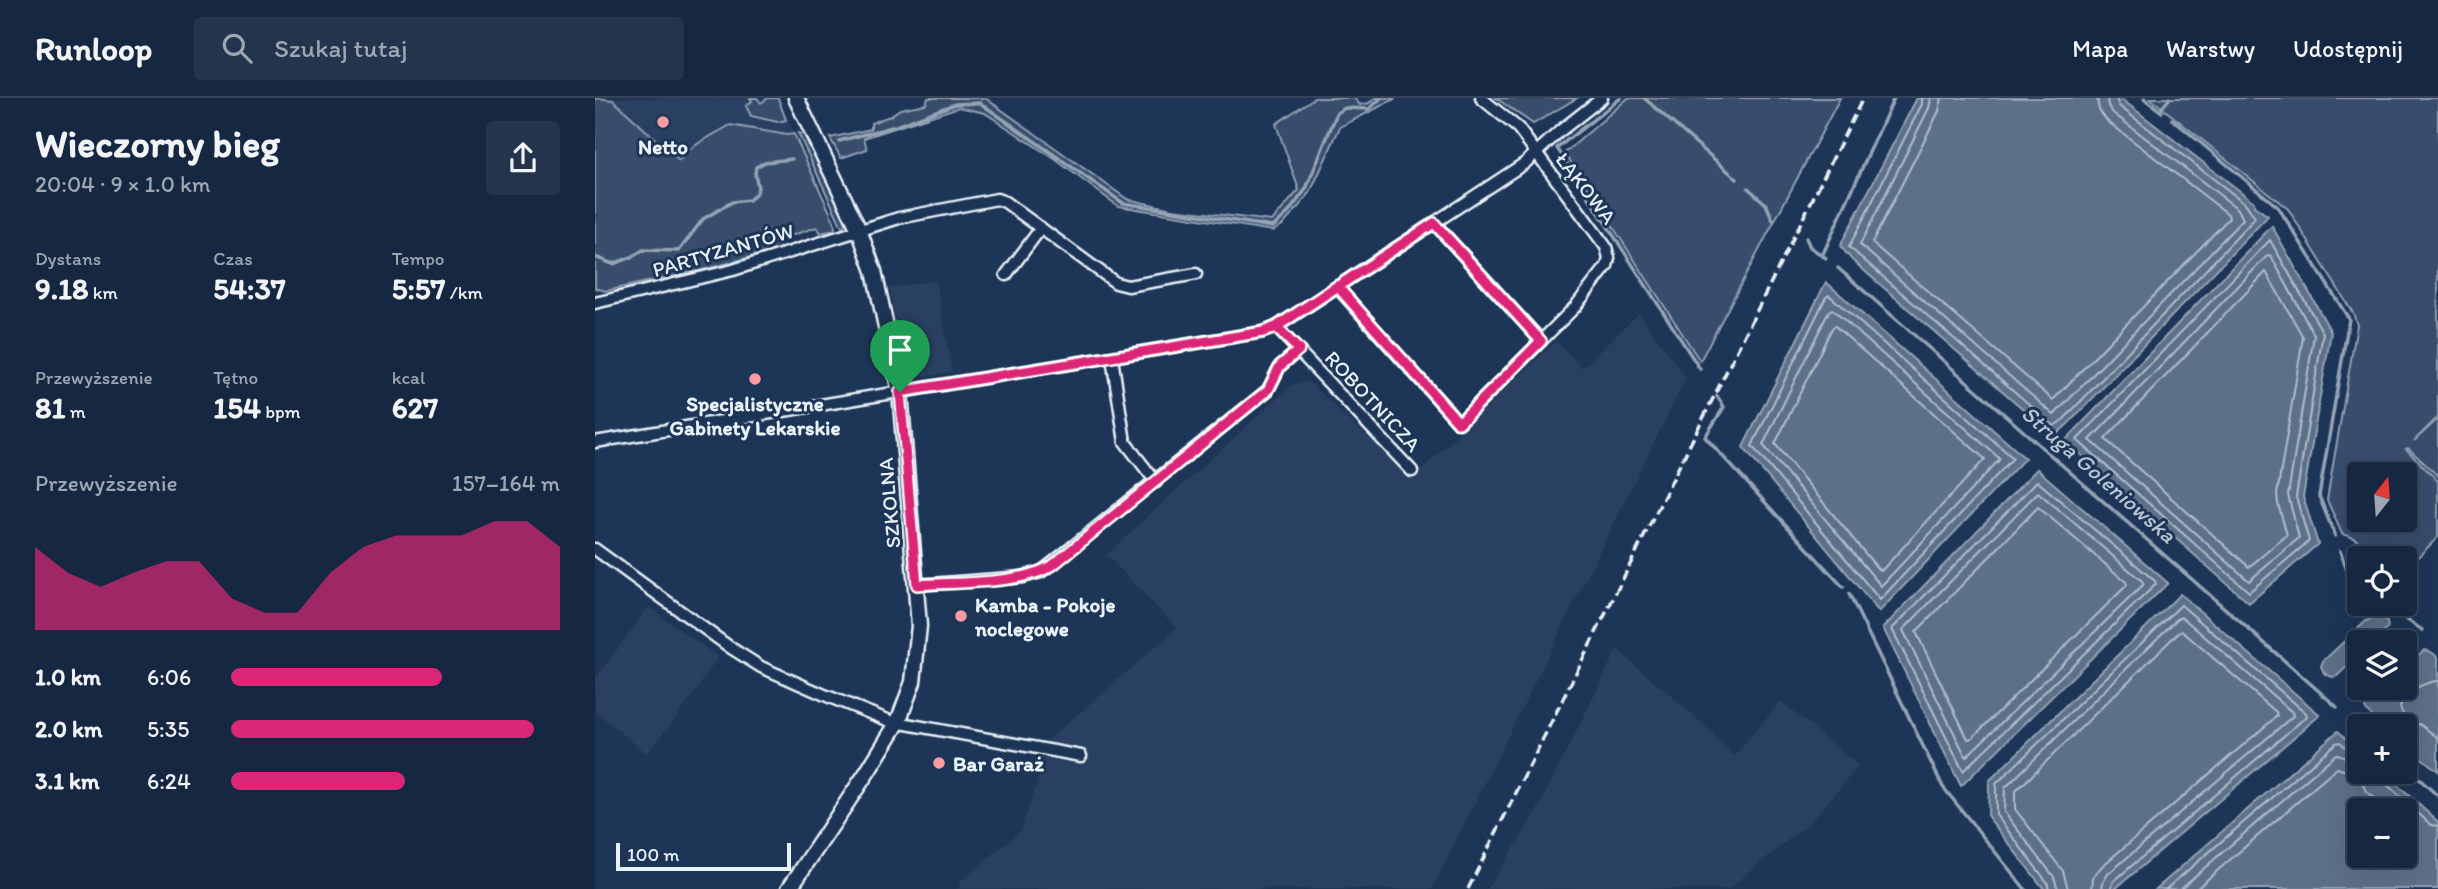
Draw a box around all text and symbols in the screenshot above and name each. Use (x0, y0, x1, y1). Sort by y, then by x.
search box (194, 17, 684, 80)
text: Runloop (35, 29, 152, 68)
icon: search (218, 29, 256, 67)
text: Szukaj tutaj (274, 32, 407, 64)
text: Mapa (2072, 34, 2128, 63)
text: Warstwy (2166, 34, 2255, 63)
text: Udostępnij (2293, 34, 2403, 63)
marker: Netto (655, 114, 671, 130)
text: Wieczorny bieg (35, 121, 280, 167)
button: share (486, 121, 560, 195)
place label: Netto (638, 134, 688, 159)
street label: ŁĄKOWA (1550, 147, 1622, 229)
text: 20:04 · 9 × 1.0 km (35, 170, 210, 198)
street label: PARTYZANTÓW (649, 218, 797, 282)
text: Dystans (35, 247, 101, 270)
text: Czas (213, 247, 253, 270)
text: Tempo (392, 247, 445, 270)
text: 9.18 (35, 270, 88, 307)
text: 54:37 (213, 270, 286, 307)
text: 5:57 (392, 270, 445, 307)
text: km (88, 281, 118, 304)
text: /km (445, 281, 483, 304)
pin (870, 320, 930, 392)
icon: arrive (881, 331, 919, 369)
street label: ROBOTNICZA (1320, 345, 1427, 457)
text: Przewyższenie (35, 366, 153, 389)
text: Tętno (213, 366, 258, 389)
text: kcal (392, 366, 425, 389)
marker: Specjalistyczne Gabinety Lekarskie (747, 371, 763, 387)
text: 81 (35, 389, 65, 426)
text: 154 (213, 389, 261, 426)
text: 627 (392, 389, 438, 426)
place label: Specjalistyczne Gabinety Lekarskie (670, 391, 840, 441)
water label: Struga Goleniowska (2016, 399, 2183, 549)
text: m (65, 400, 86, 423)
text: bpm (261, 400, 301, 423)
street label: SZKOLNA (873, 456, 905, 549)
north arrow (2347, 462, 2417, 532)
map controls (2347, 462, 2417, 868)
text: Przewyższenie (35, 469, 177, 497)
text: 157–164 m (452, 469, 560, 497)
button: locate (2347, 546, 2417, 616)
place label: Kamba - Pokoje noclegowe (974, 592, 1115, 642)
marker: Kamba - Pokoje noclegowe (953, 608, 969, 624)
button: layers (2347, 630, 2417, 700)
text: 1.0 km (35, 663, 101, 691)
text: 6:06 (147, 663, 191, 691)
button: + (2347, 714, 2417, 784)
text: 2.0 km (35, 715, 103, 743)
text: 5:35 (147, 715, 189, 743)
place label: Bar Garaż (953, 751, 1044, 776)
marker: Bar Garaż (931, 755, 947, 771)
text: 3.1 km (35, 767, 99, 795)
text: 6:24 (147, 767, 191, 795)
button: − (2347, 798, 2417, 868)
scale bar (616, 840, 791, 872)
text: 100 m (627, 843, 679, 866)

